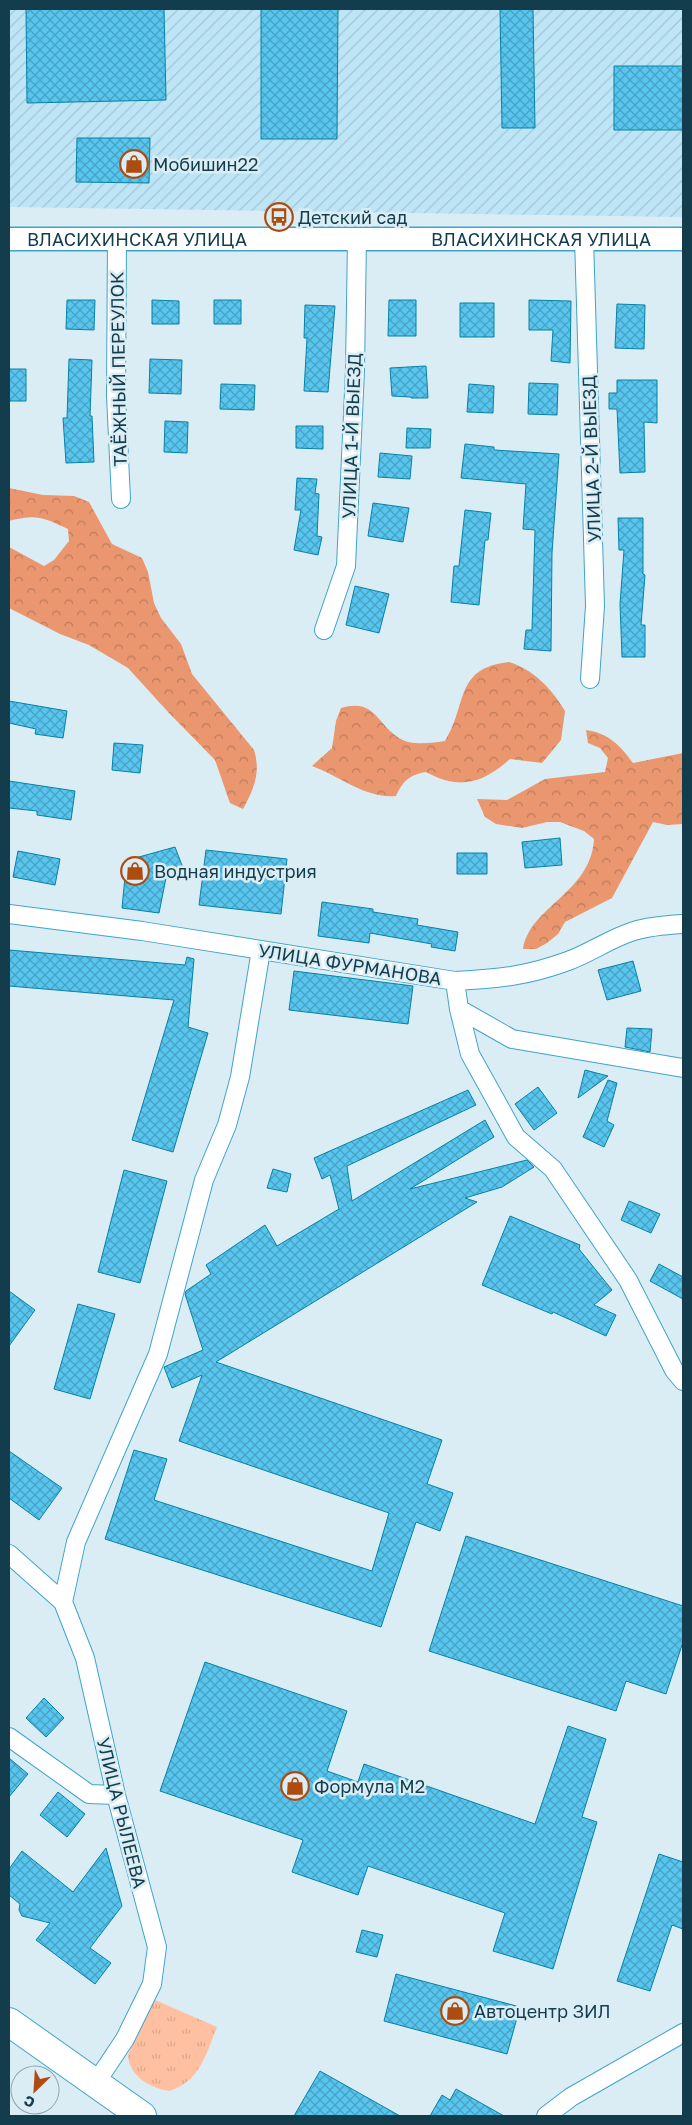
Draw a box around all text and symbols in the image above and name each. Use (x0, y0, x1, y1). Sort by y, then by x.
shop icon: Мобишин22 (119, 149, 149, 179)
place label: Мобишин22 (153, 153, 258, 175)
bus stop icon: Детский сад (264, 202, 294, 232)
place label: Детский сад (298, 206, 407, 228)
street label: ВЛАСИХИНСКАЯ УЛИЦА (27, 228, 247, 250)
street label: ВЛАСИХИНСКАЯ УЛИЦА (431, 228, 651, 250)
street label: ТАЁЖНЫЙ ПЕРЕУЛОК (105, 271, 131, 467)
street label: УЛИЦА 1-Й ВЫЕЗД (337, 353, 365, 519)
street label: УЛИЦА 2-Й ВЫЕЗД (577, 375, 605, 543)
shop icon: Водная индустрия (120, 856, 150, 886)
place label: Водная индустрия (154, 860, 317, 882)
street label: УЛИЦА ФУРМАНОВА (257, 939, 443, 989)
street label: УЛИЦА РЫЛЕЕВА (93, 1735, 151, 1891)
shop icon: Формула М2 (280, 1771, 310, 1801)
place label: Формула М2 (314, 1775, 425, 1797)
shop icon: Автоцентр ЗИЛ (440, 1996, 470, 2026)
place label: Автоцентр ЗИЛ (474, 2000, 611, 2022)
north arrow (10, 2065, 60, 2115)
text: С (21, 2092, 37, 2112)

